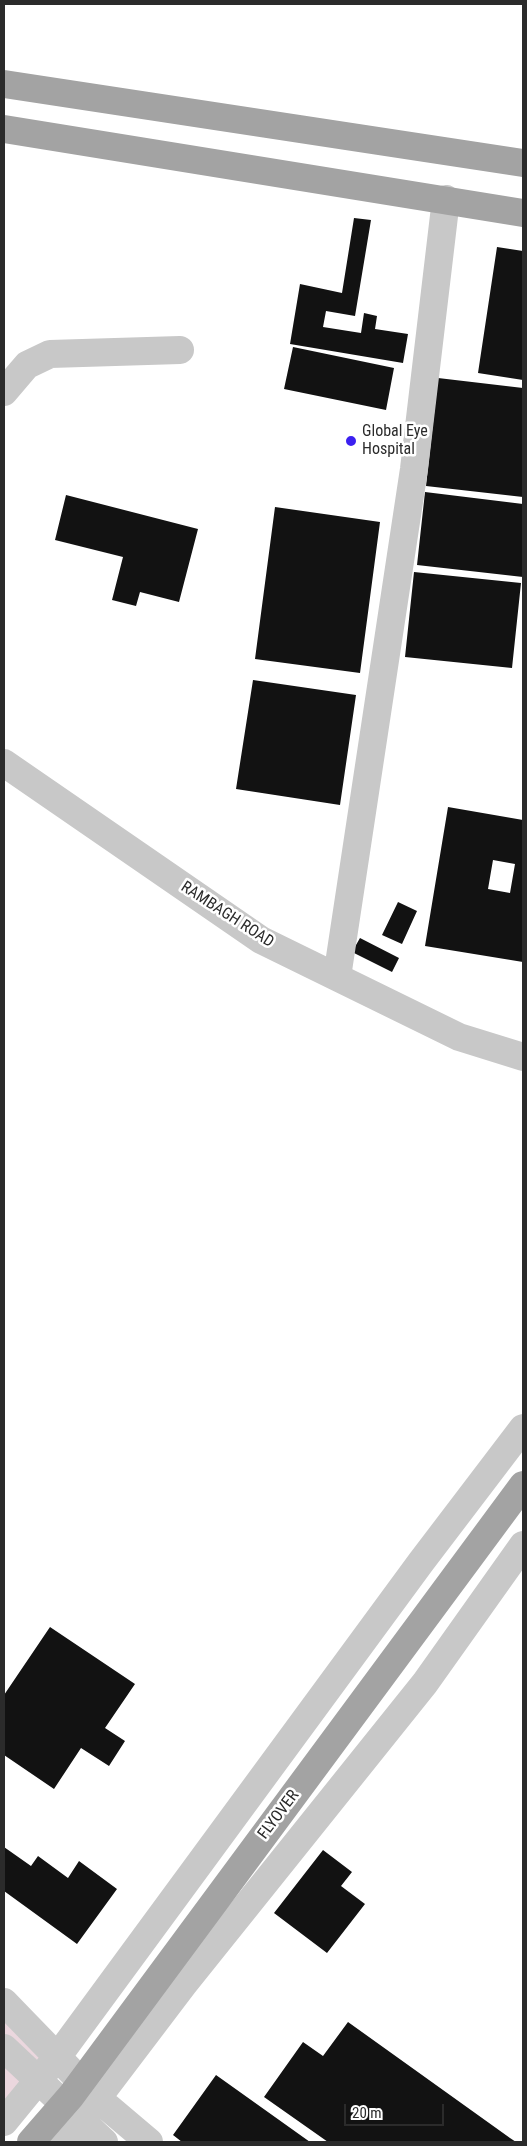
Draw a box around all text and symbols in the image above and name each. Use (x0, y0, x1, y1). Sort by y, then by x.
place label: Global Eye Hospital (362, 422, 428, 460)
marker: Global Eye Hospital (344, 434, 358, 448)
street label: RAMBAGH ROAD (177, 878, 277, 952)
street label: FLYOVER (254, 1787, 304, 1843)
scale bar (347, 2094, 447, 2126)
text: 20 m (352, 2104, 382, 2122)

